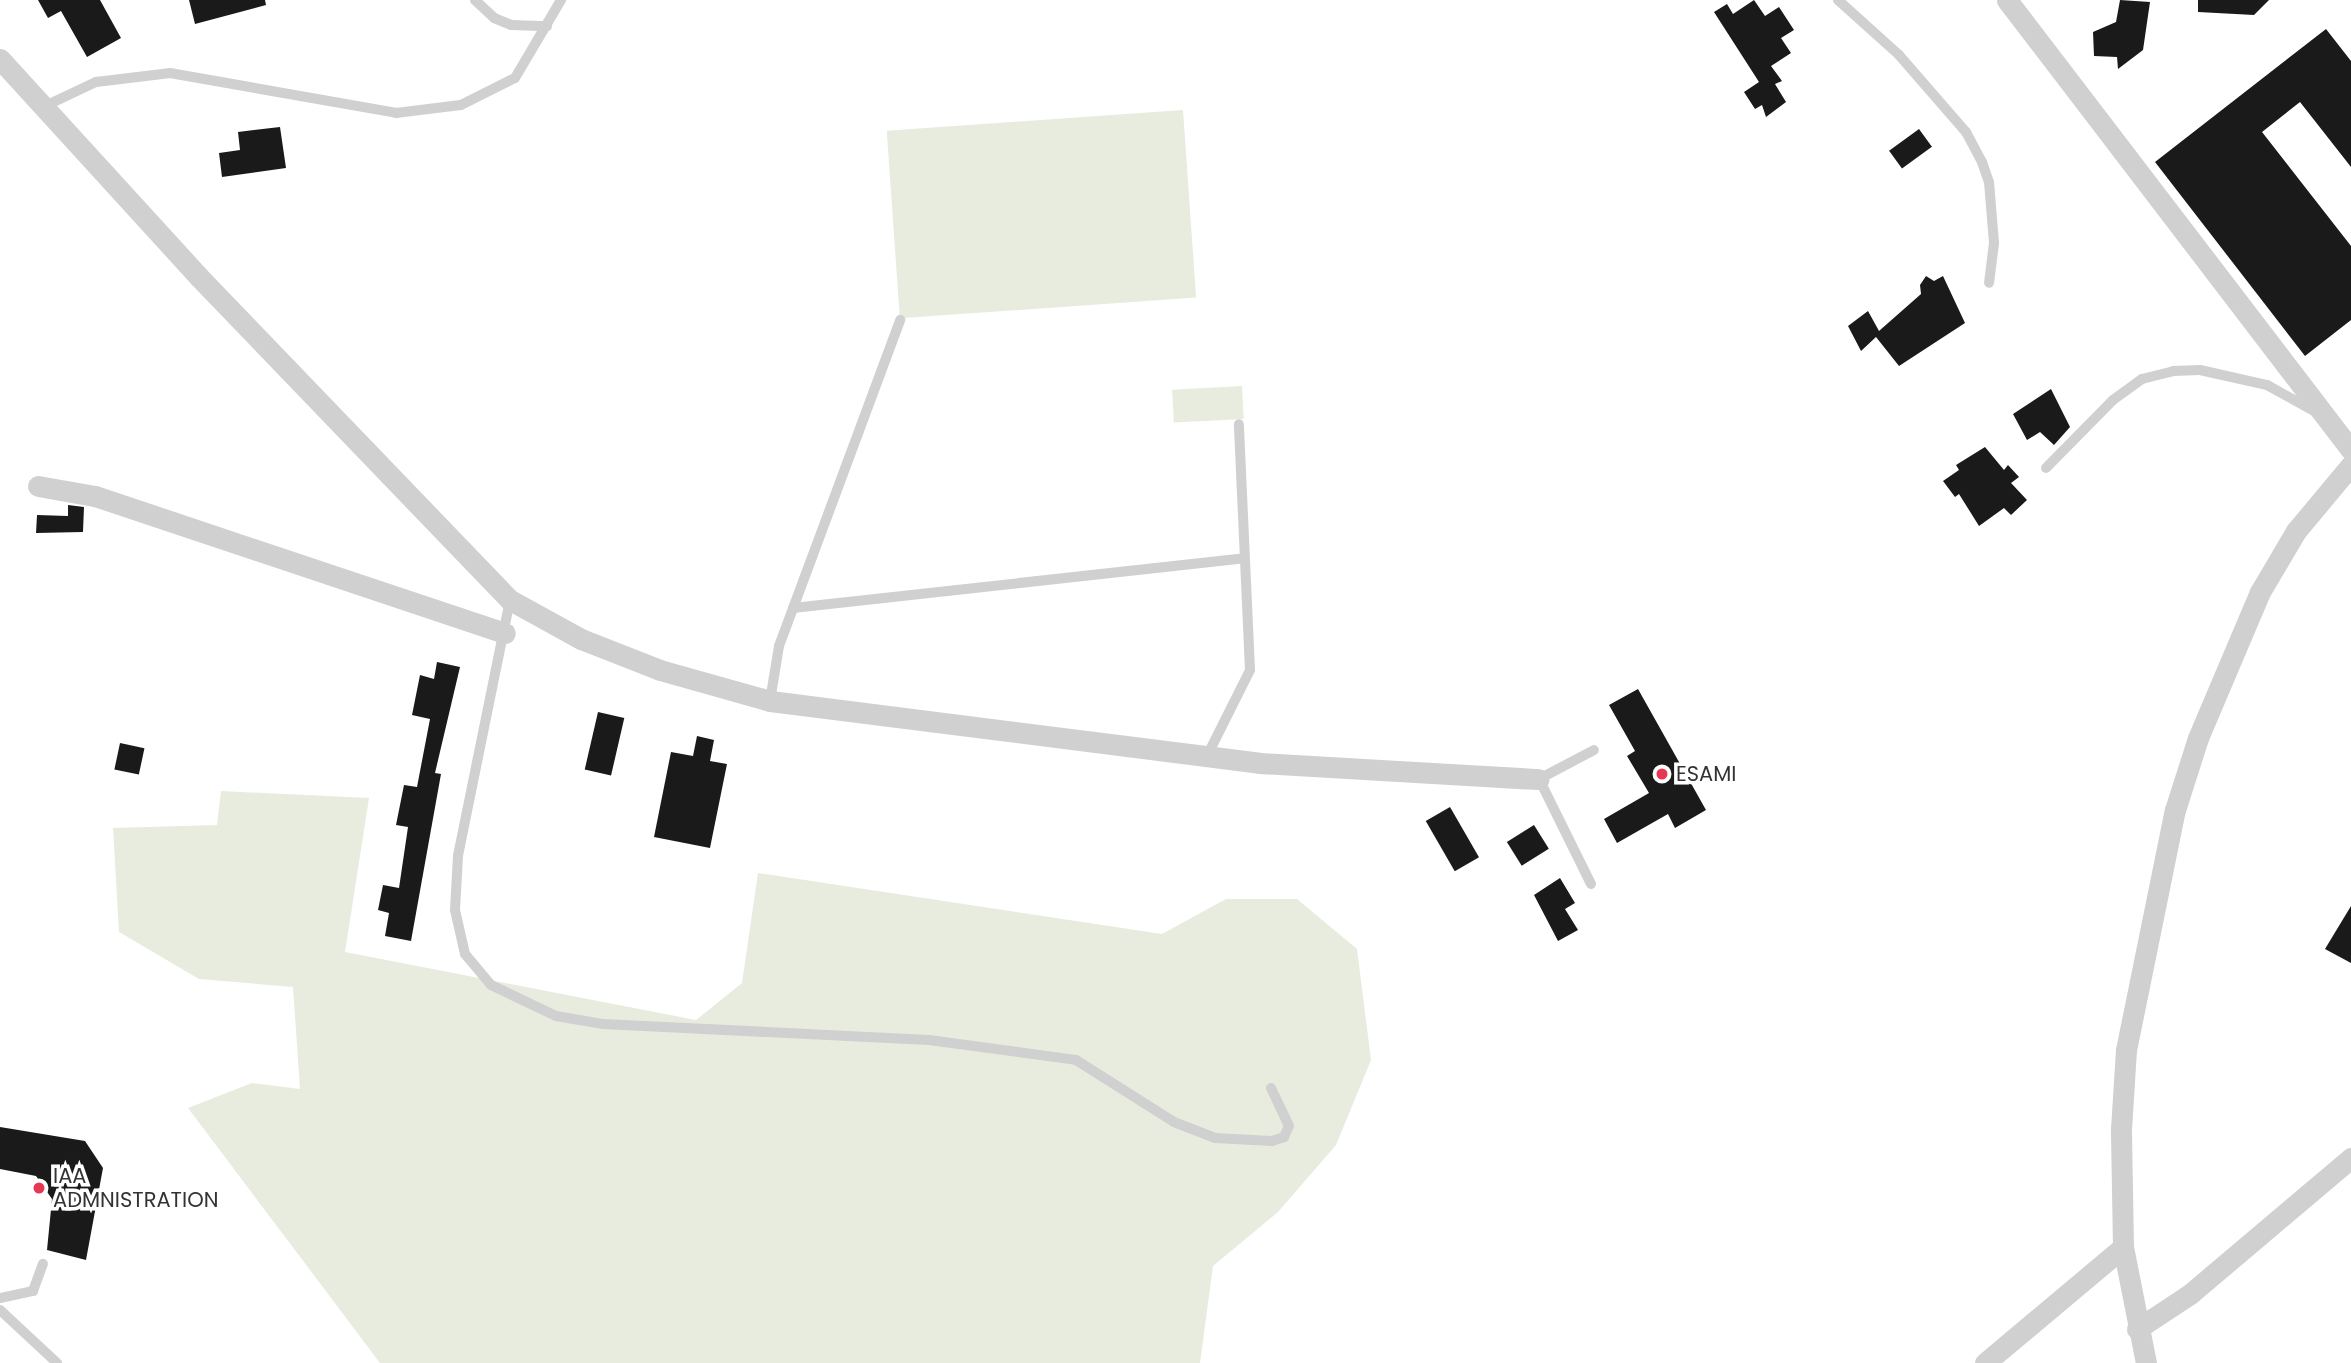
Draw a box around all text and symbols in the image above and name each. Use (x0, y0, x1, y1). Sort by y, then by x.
place label: ESAMI (1676, 761, 1737, 787)
marker: ESAMI (1654, 766, 1670, 782)
place label: IAA ADMNISTRATION (53, 1163, 218, 1213)
marker: IAA ADMNISTRATION (31, 1180, 47, 1196)

